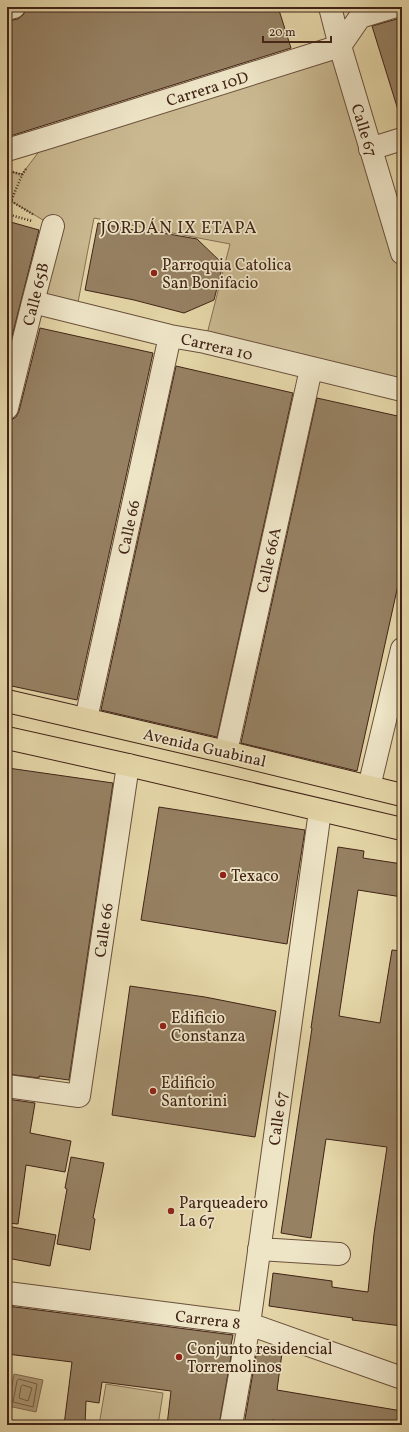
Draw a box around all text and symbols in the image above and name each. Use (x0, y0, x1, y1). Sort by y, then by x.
scale bar (263, 18, 331, 44)
text: 20 m (269, 25, 296, 41)
street label: Carrera 10D (164, 67, 252, 113)
street label: Calle 67 (345, 101, 382, 160)
district label: JORDÁN IX ETAPA (100, 217, 258, 240)
place label: Parroquia Catolica San Bonifacio (162, 255, 292, 295)
street label: Calle 65B (18, 260, 55, 328)
marker: Parroquia Catolica San Bonifacio (149, 268, 159, 278)
street label: Carrera 10 (178, 329, 255, 367)
street label: Calle 66 (113, 498, 146, 557)
street label: Calle 66A (252, 526, 288, 595)
street label: Avenida Guabinal (141, 724, 268, 774)
place label: Texaco (231, 866, 279, 888)
marker: Texaco (218, 870, 228, 880)
street label: Calle 66 (90, 902, 120, 959)
place label: Edificio Constanza (171, 1008, 246, 1048)
marker: Edificio Constanza (158, 1021, 168, 1031)
place label: Edificio Santorini (161, 1073, 227, 1113)
marker: Edificio Santorini (148, 1086, 158, 1096)
street label: Calle 67 (264, 1089, 294, 1147)
place label: Parqueadero La 67 (179, 1193, 268, 1233)
marker: Parqueadero La 67 (166, 1206, 176, 1216)
street label: Carrera 8 (174, 1306, 242, 1336)
place label: Conjunto residencial Torremolinos (187, 1339, 333, 1379)
marker: Conjunto residencial Torremolinos (174, 1352, 184, 1362)

